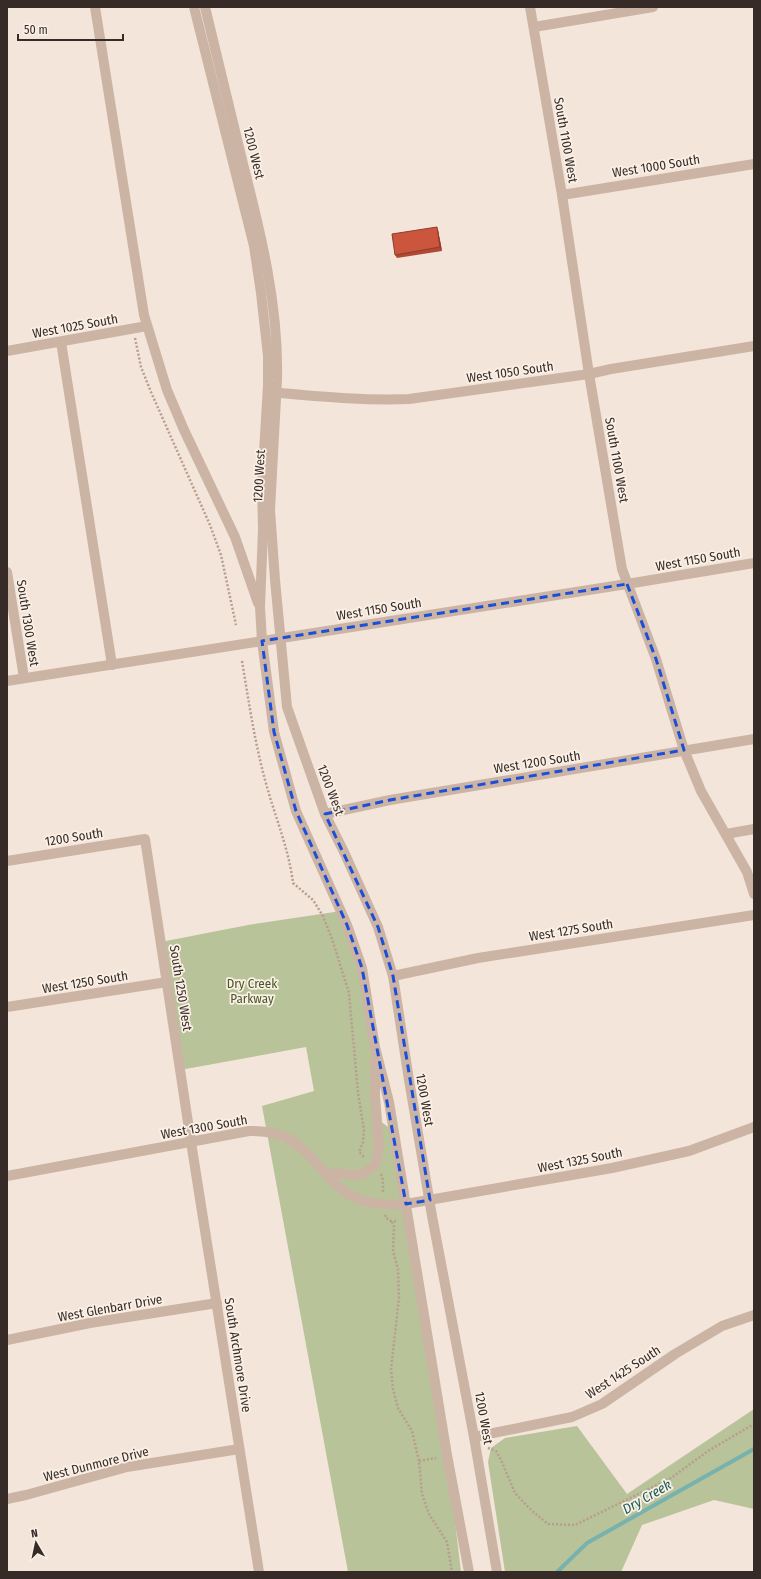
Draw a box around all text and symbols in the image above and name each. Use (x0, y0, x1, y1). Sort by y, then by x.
scale bar (18, 16, 123, 42)
text: 50 m (24, 23, 48, 37)
street label: South 1100 West (551, 96, 581, 185)
street label: 1200 West (240, 125, 268, 181)
street label: West 1000 South (611, 152, 701, 180)
street label: West 1025 South (31, 311, 119, 341)
street label: West 1050 South (466, 358, 554, 386)
street label: South 1100 West (602, 416, 632, 505)
street label: 1200 West (250, 448, 268, 503)
street label: West 1150 South (654, 544, 742, 574)
street label: South 1300 West (14, 579, 42, 668)
street label: West 1150 South (335, 595, 423, 623)
street label: West 1200 South (493, 748, 581, 776)
street label: 1200 West (314, 762, 348, 818)
street label: 1200 South (44, 825, 104, 849)
street label: West 1275 South (528, 916, 614, 944)
street label: South 1250 West (167, 944, 195, 1033)
street label: West 1250 South (41, 968, 129, 996)
park label: Dry Creek Parkway (227, 976, 278, 1006)
street label: 1200 West (413, 1072, 437, 1128)
street label: West 1300 South (160, 1112, 248, 1142)
street label: West 1325 South (537, 1144, 623, 1176)
street label: West Glenbarr Drive (57, 1291, 163, 1325)
street label: South Archmore Drive (222, 1297, 254, 1413)
street label: West 1425 South (583, 1342, 663, 1402)
street label: 1200 West (472, 1390, 496, 1446)
street label: West Dunmore Drive (42, 1444, 150, 1484)
water label: Dry Creek (619, 1476, 675, 1518)
north arrow (16, 1523, 56, 1563)
text: N (30, 1527, 39, 1541)

